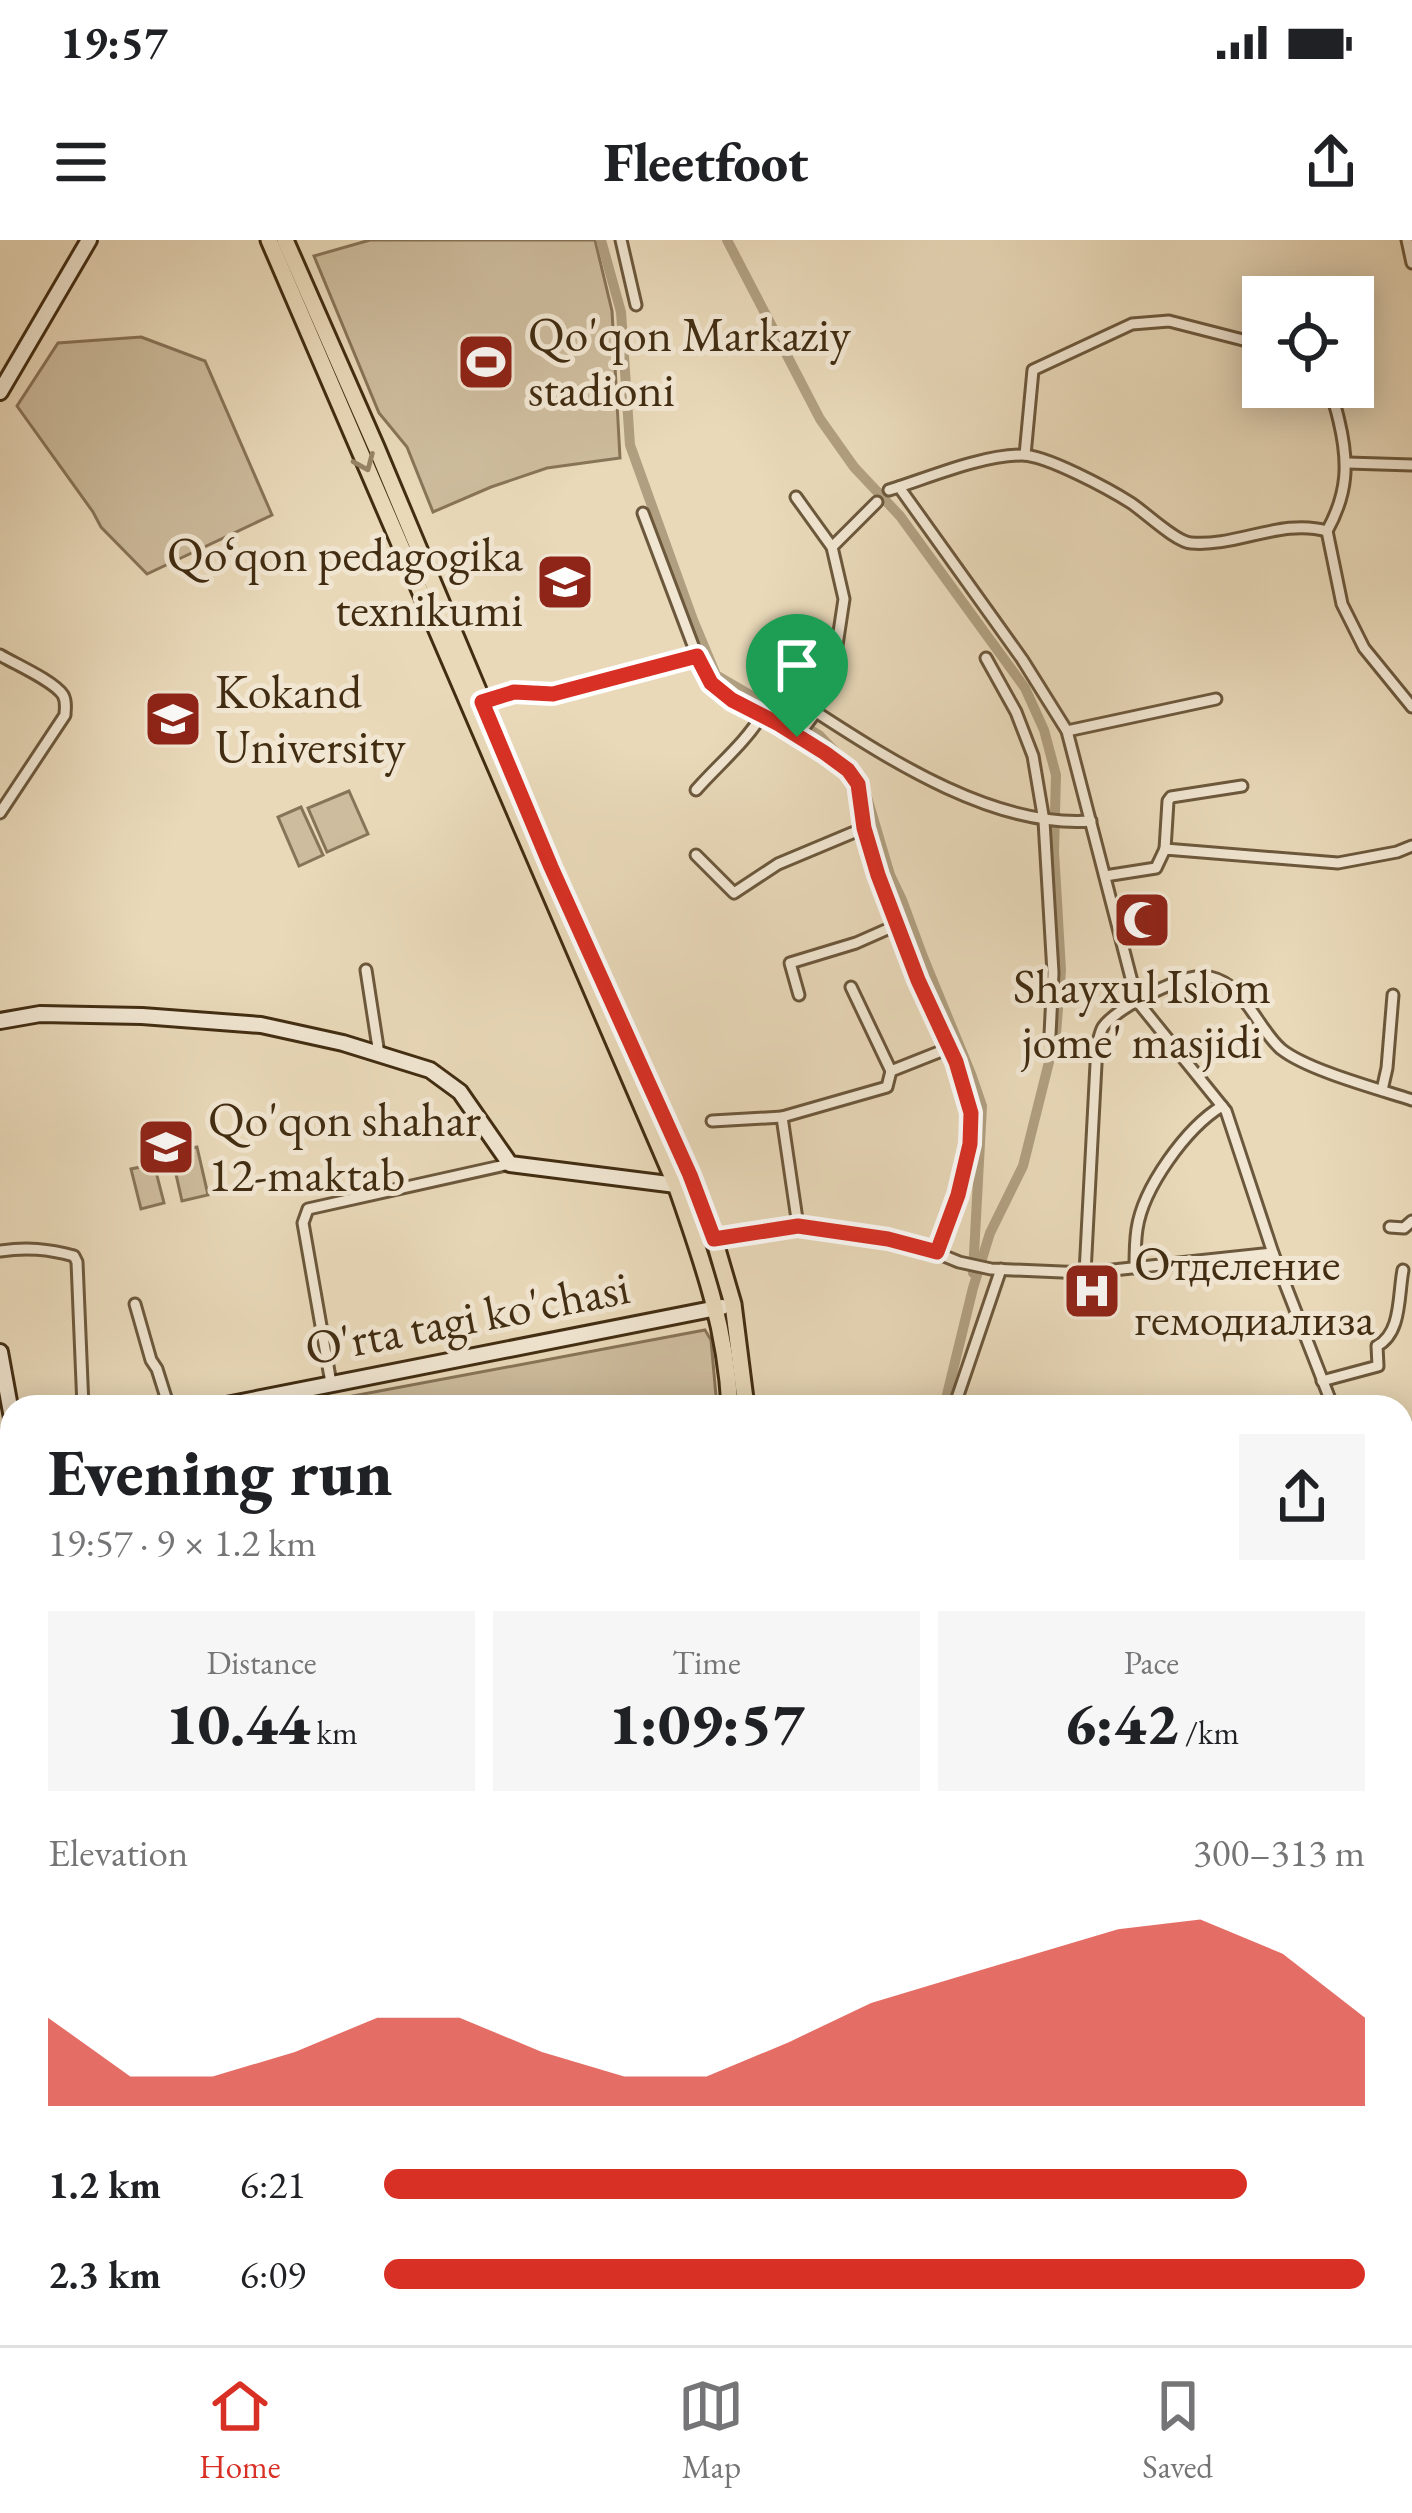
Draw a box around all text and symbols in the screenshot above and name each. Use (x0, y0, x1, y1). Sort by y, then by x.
text: 19:57 (60, 13, 168, 71)
text: Fleetfoot (604, 127, 808, 197)
icon: menu (48, 129, 114, 195)
icon: share (1298, 129, 1364, 195)
map controls (1242, 276, 1374, 408)
button: locate (1242, 276, 1374, 408)
place label: Qo'qon Markaziy stadioni (528, 303, 852, 420)
sports icon: Qo'qon Markaziy stadioni (455, 331, 517, 393)
one-way arrow (351, 452, 375, 473)
place label: Qo‘qon pedagogika texnikumi (167, 523, 524, 640)
school or university icon: Qo‘qon pedagogika texnikumi (534, 551, 596, 613)
pin (746, 614, 848, 737)
icon: arrive (764, 632, 830, 698)
place label: Kokand University (215, 660, 406, 777)
school or university icon: Kokand University (142, 688, 204, 750)
mosque icon: Shayxul Islom jome' masjidi (1111, 889, 1173, 951)
place label: Shayxul Islom jome' masjidi (1013, 955, 1271, 1072)
place label: Qo'qon shahar 12-maktab (208, 1088, 481, 1205)
school or university icon: Qo'qon shahar 12-maktab (135, 1116, 197, 1178)
place label: Отделение гемодиализа (1134, 1232, 1375, 1349)
street label: O'rta tagi ko'chasi (300, 1255, 634, 1379)
hospital icon: Отделение гемодиализа (1061, 1260, 1123, 1322)
text: Evening run (48, 1429, 393, 1515)
button: share (1239, 1434, 1365, 1560)
text: 19:57 · 9 × 1.2 km (48, 1517, 317, 1568)
text: Distance (206, 1641, 317, 1684)
text: Time (672, 1641, 741, 1684)
text: Pace (1124, 1641, 1179, 1684)
text: 10.44 (165, 1684, 310, 1762)
text: 1:09:57 (608, 1684, 805, 1762)
text: 6:42 (1064, 1684, 1178, 1762)
text: km (310, 1711, 358, 1754)
text: /km (1178, 1711, 1239, 1754)
text: Elevation (48, 1827, 188, 1878)
text: 300–313 m (1193, 1827, 1365, 1878)
text: 1.2 km (48, 2159, 161, 2210)
text: 6:21 (240, 2159, 306, 2210)
text: 2.3 km (48, 2249, 161, 2300)
text: 6:09 (240, 2249, 306, 2300)
tab: Home (199, 2373, 281, 2488)
tab: Map (678, 2373, 744, 2488)
tab: Saved (1142, 2373, 1213, 2488)

